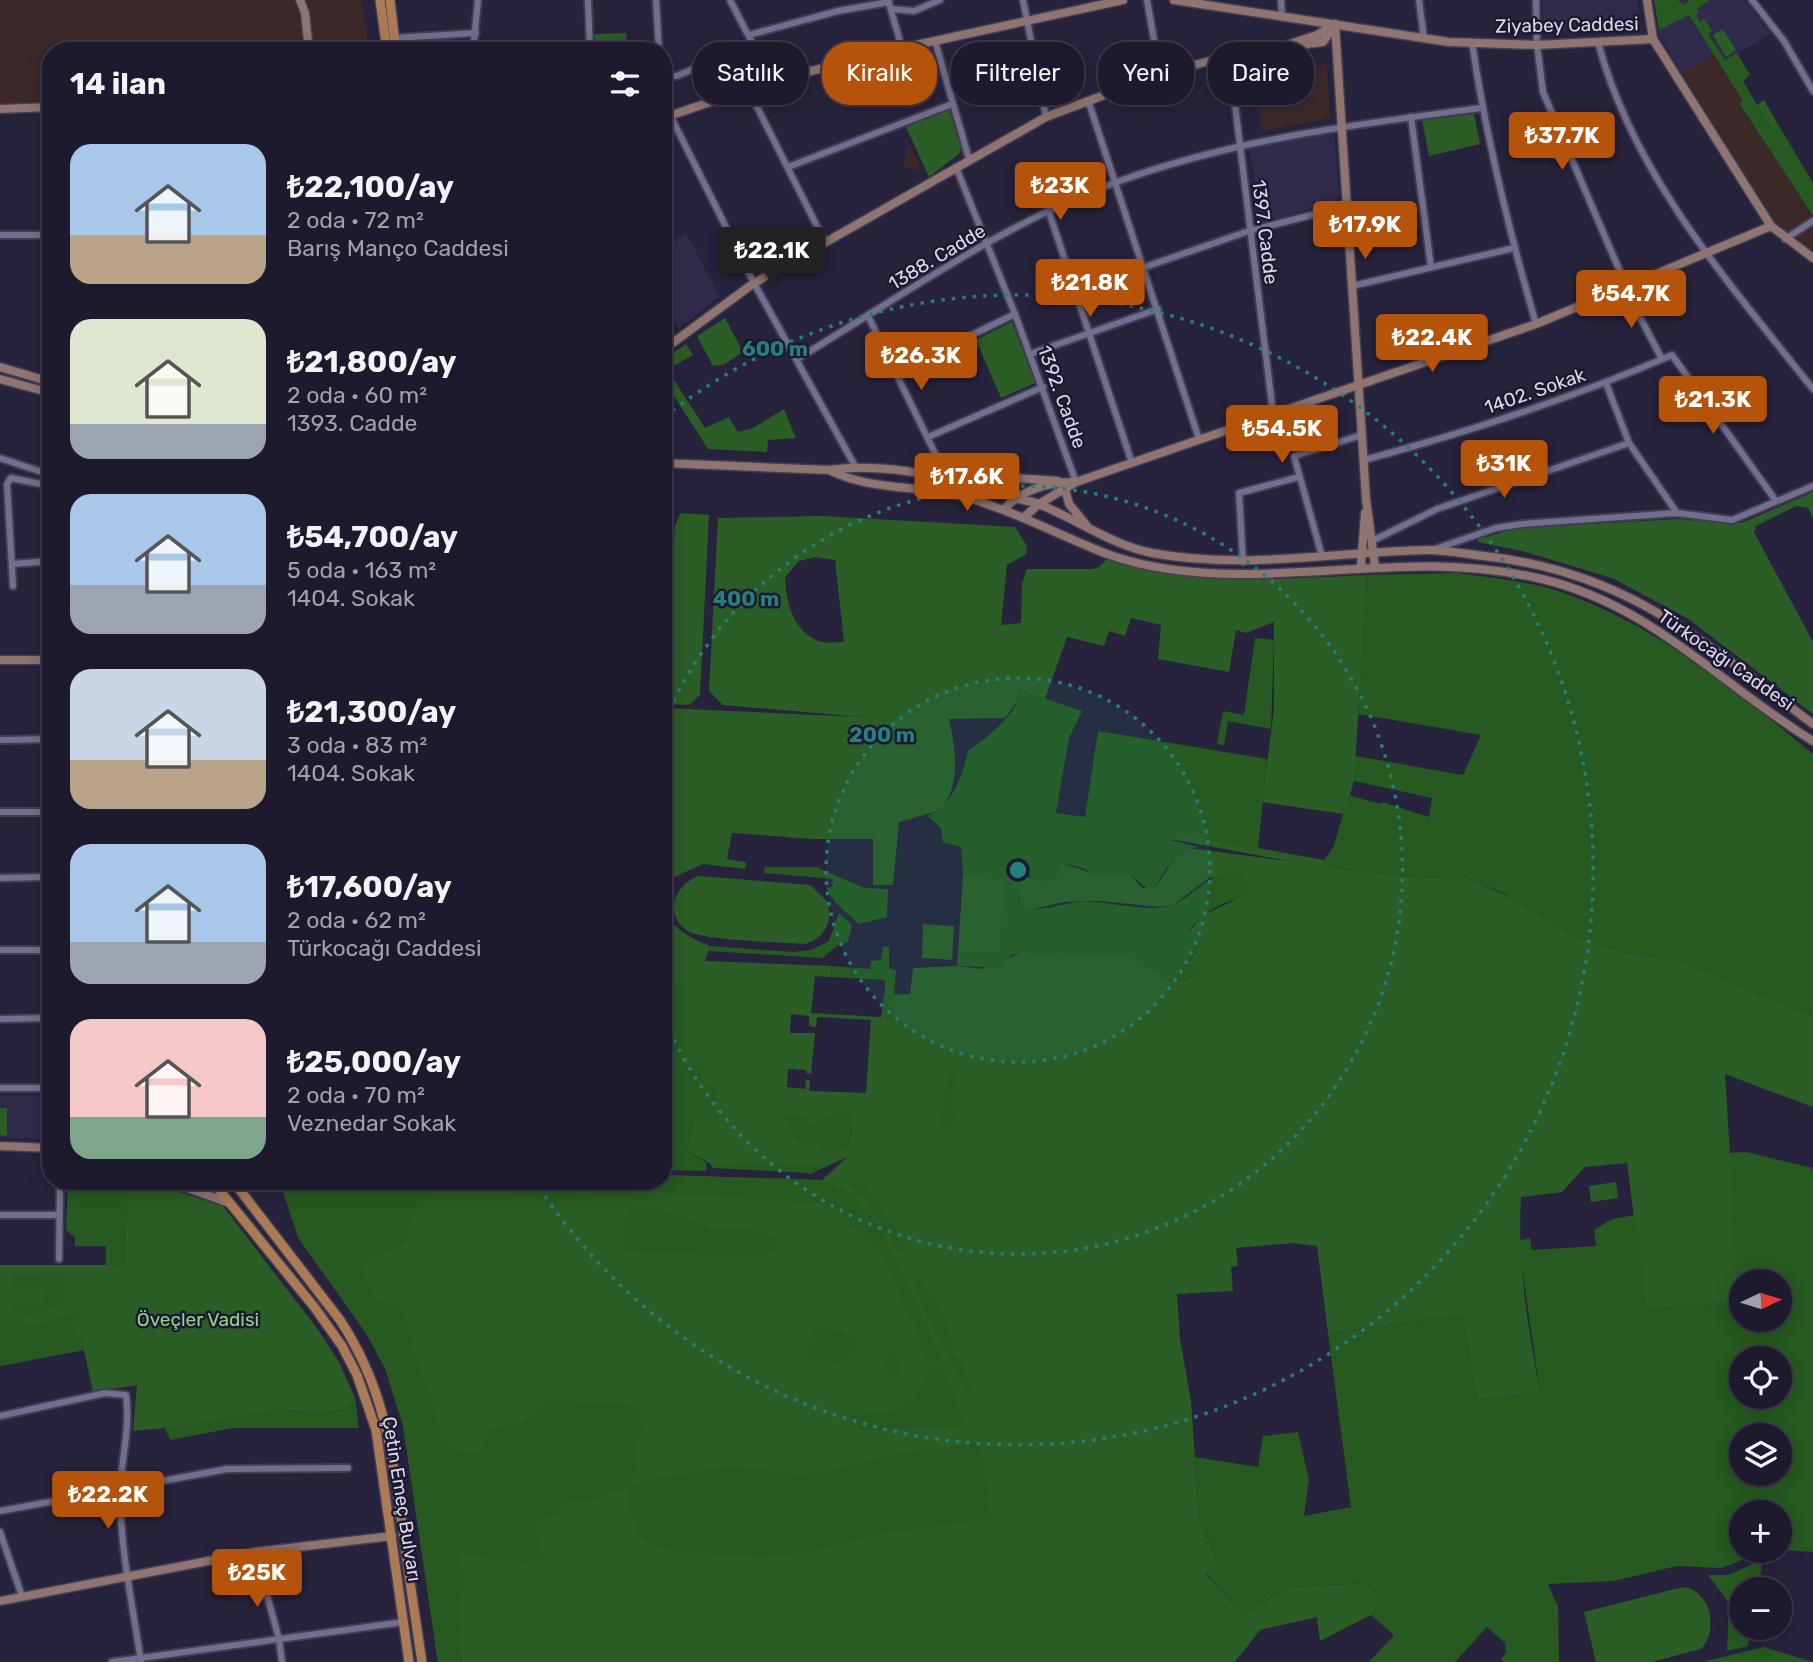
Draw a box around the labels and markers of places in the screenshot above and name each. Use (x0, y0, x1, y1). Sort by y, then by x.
pin: ₺37.7K (1505, 113, 1619, 172)
pin: ₺23K (1019, 162, 1101, 222)
pin: ₺17.9K (1308, 202, 1422, 261)
pin: ₺22.1K (715, 228, 829, 287)
pin: ₺21.8K (1033, 260, 1147, 319)
pin: ₺54.7K (1574, 270, 1688, 330)
pin: ₺22.4K (1375, 314, 1489, 374)
pin: ₺26.3K (864, 332, 978, 392)
pin: ₺21.3K (1656, 376, 1770, 436)
pin: ₺54.5K (1225, 406, 1339, 465)
pin: ₺31K (1463, 440, 1545, 500)
pin: ₺17.6K (910, 454, 1024, 513)
centre of rings (1006, 858, 1030, 882)
pin: ₺22.2K (51, 1472, 165, 1531)
pin: ₺25K (216, 1550, 298, 1609)

